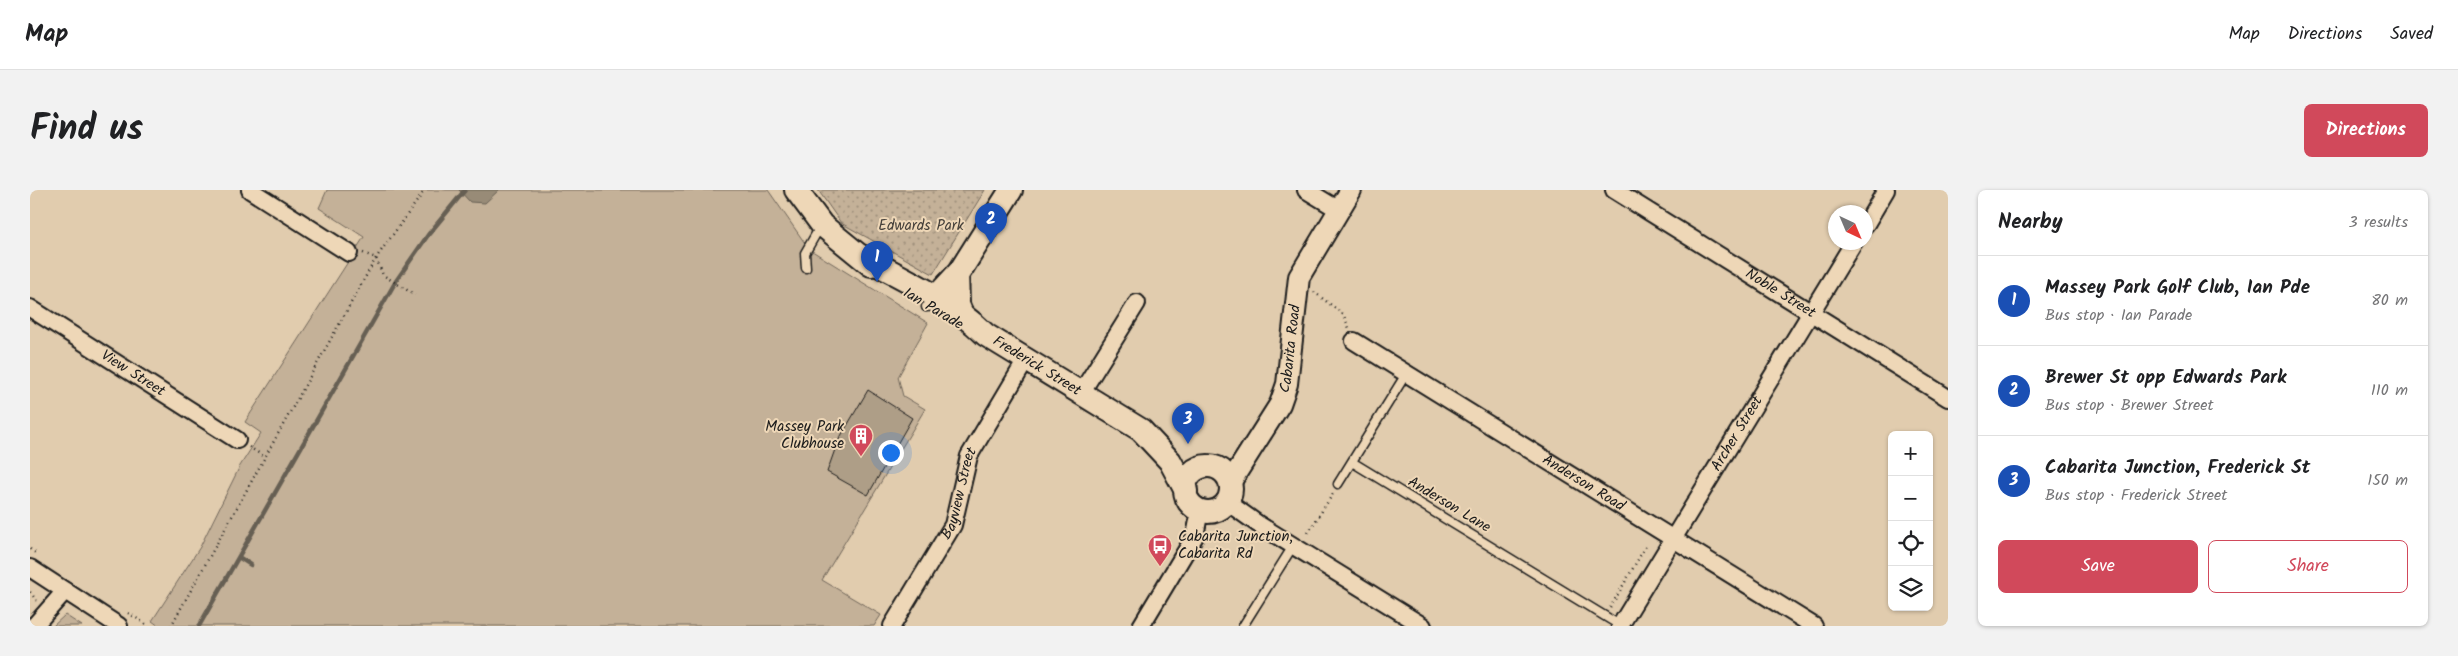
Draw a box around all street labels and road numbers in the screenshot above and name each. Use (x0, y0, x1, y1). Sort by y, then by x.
street label: Noble Street (1740, 262, 1821, 325)
street label: Ian Parade (898, 281, 968, 337)
street label: Cabarita Road (1273, 303, 1308, 396)
street label: Frederick Street (988, 330, 1086, 403)
street label: View Street (96, 344, 170, 403)
street label: Archer Street (1705, 391, 1769, 476)
street label: Bayview Street (935, 442, 984, 544)
street label: Anderson Road (1537, 448, 1630, 518)
street label: Anderson Lane (1403, 471, 1495, 539)

